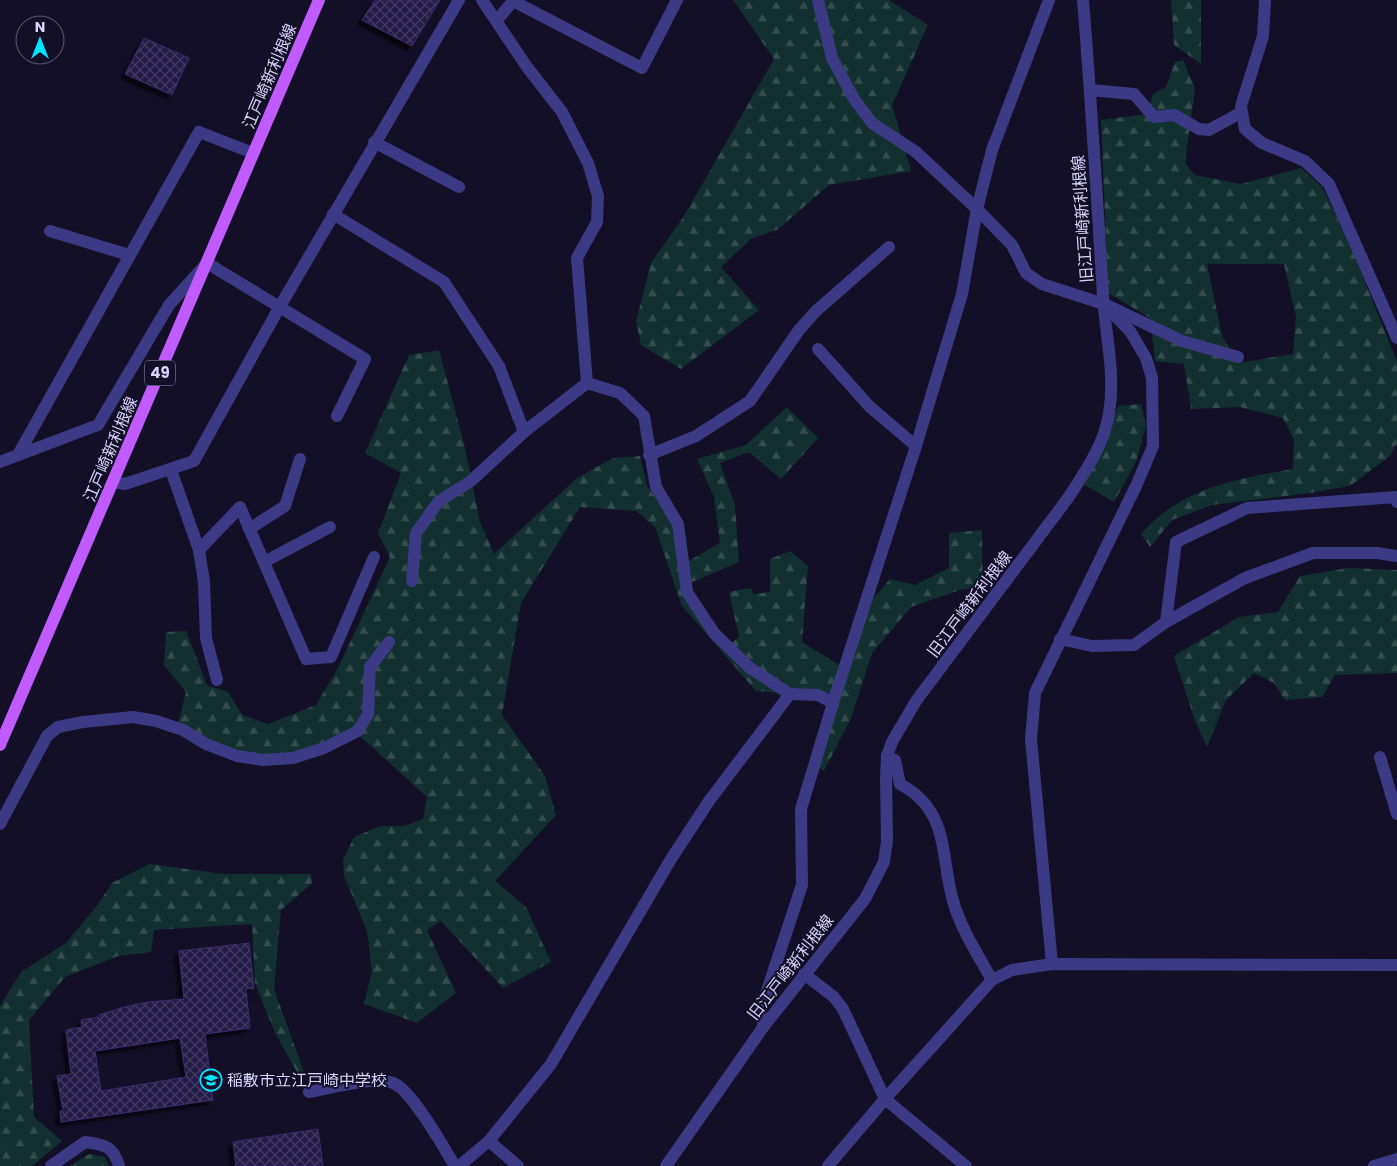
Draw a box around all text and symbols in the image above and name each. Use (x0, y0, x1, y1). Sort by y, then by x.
north arrow (15, 15, 65, 65)
text: N (35, 17, 45, 37)
street label: 江戸崎新利根線 (237, 20, 302, 132)
street label: 旧江戸崎新利根線 (1067, 154, 1098, 284)
road number: 49 (145, 360, 175, 386)
street label: 江戸崎新利根線 (78, 393, 143, 505)
street label: 旧江戸崎新利根線 (922, 546, 1017, 662)
street label: 旧江戸崎新利根線 (742, 910, 839, 1025)
school or university icon: 稲敷市立江戸崎中学校 (199, 1068, 223, 1092)
place label: 稲敷市立江戸崎中学校 (227, 1069, 387, 1092)

